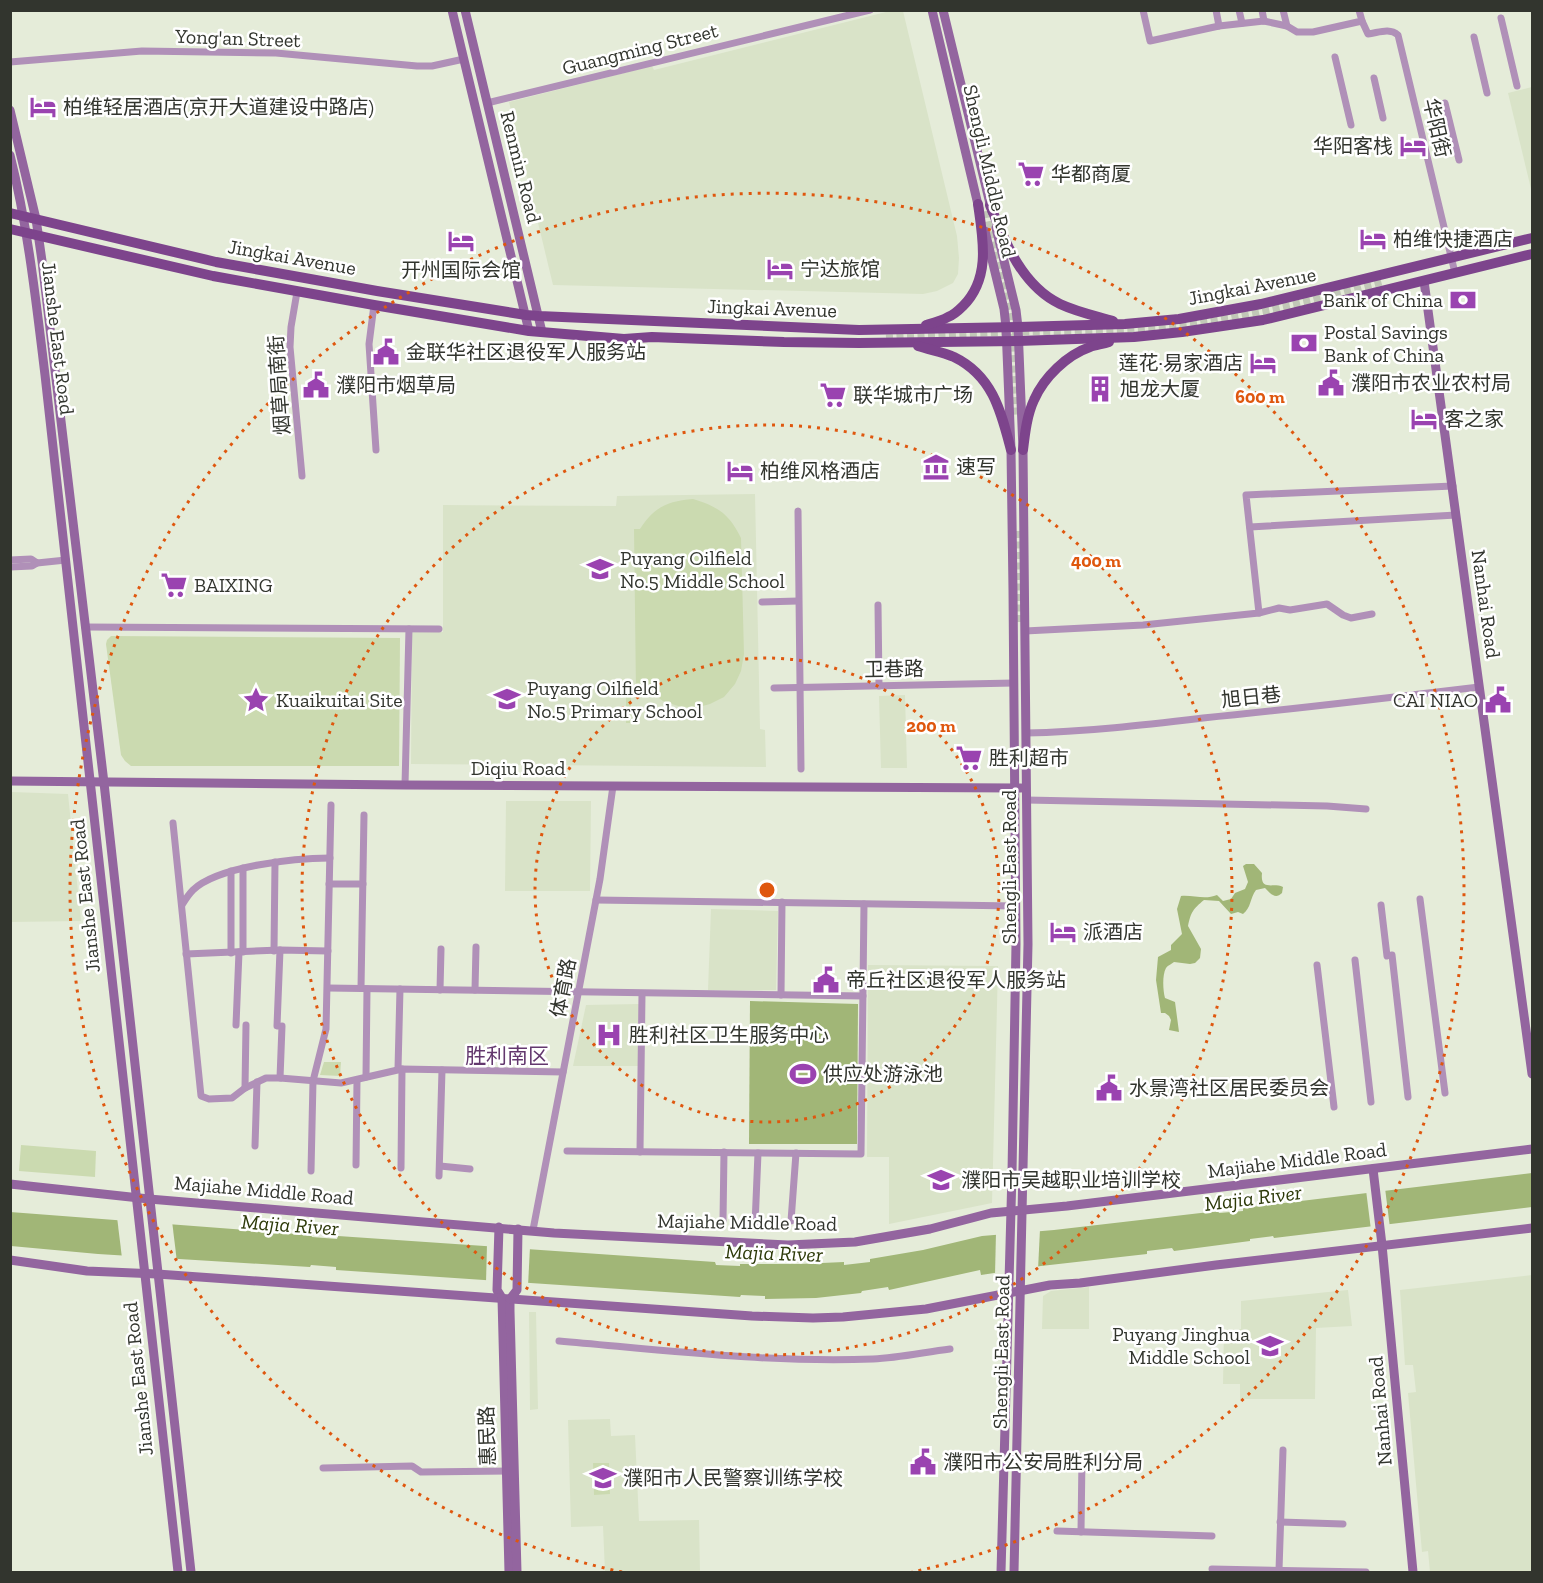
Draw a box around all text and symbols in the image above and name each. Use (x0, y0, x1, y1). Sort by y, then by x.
street label: Guangming Street (560, 18, 721, 80)
street label: Yong'an Street (174, 24, 302, 52)
street label: Shengli Middle Road (958, 82, 1022, 260)
hotel icon: 柏维轻居酒店(京开大道建设中路店) (28, 92, 58, 122)
place label: 柏维轻居酒店(京开大道建设中路店) (63, 95, 374, 119)
street label: 华阳街 (1419, 96, 1455, 160)
street label: Renmin Road (495, 108, 547, 226)
hotel icon: 华阳客栈 (1398, 131, 1428, 161)
place label: 华阳客栈 (1313, 134, 1393, 158)
supermarket icon: 华都商厦 (1016, 159, 1046, 189)
place label: 华都商厦 (1051, 162, 1131, 186)
hotel icon: 柏维快捷酒店 (1358, 224, 1388, 254)
hotel icon: 开州国际会馆 (446, 226, 476, 256)
place label: 柏维快捷酒店 (1393, 227, 1513, 251)
street label: Jingkai Avenue (226, 234, 358, 280)
hotel icon: 宁达旅馆 (765, 254, 795, 284)
place label: 宁达旅馆 (800, 257, 880, 281)
place label: 开州国际会馆 (401, 258, 521, 282)
street label: Jianshe East Road (37, 260, 79, 416)
street label: Jingkai Avenue (1186, 262, 1318, 310)
bank icon: Bank of China (1448, 285, 1478, 315)
place label: Bank of China (1323, 288, 1443, 312)
street label: Jingkai Avenue (707, 294, 837, 322)
place label: Postal Savings Bank of China (1324, 320, 1448, 367)
bank icon: Postal Savings Bank of China (1289, 328, 1319, 358)
street label: 烟草局南街 (264, 334, 294, 436)
public building icon: 金联华社区退役军人服务站 (371, 337, 401, 367)
place label: 金联华社区退役军人服务站 (406, 340, 646, 364)
hotel icon: 莲花·易家酒店 (1248, 348, 1278, 378)
place label: 莲花·易家酒店 (1119, 351, 1243, 375)
public building icon: 濮阳市农业农村局 (1316, 368, 1346, 398)
public building icon: 濮阳市烟草局 (301, 370, 331, 400)
place label: 濮阳市农业农村局 (1351, 371, 1511, 395)
place label: 濮阳市烟草局 (336, 373, 456, 397)
building icon: 旭龙大厦 (1085, 374, 1115, 404)
place label: 旭龙大厦 (1120, 377, 1200, 401)
supermarket icon: 联华城市广场 (818, 380, 848, 410)
place label: 联华城市广场 (853, 383, 973, 407)
text: 600 m (1235, 386, 1285, 408)
hotel icon: 客之家 (1409, 404, 1439, 434)
place label: 客之家 (1444, 407, 1504, 431)
museum icon: 速写 (921, 452, 951, 482)
place label: 速写 (956, 455, 996, 479)
hotel icon: 柏维风格酒店 (725, 456, 755, 486)
place label: 柏维风格酒店 (760, 459, 880, 483)
place label: Puyang Oilfield No.5 Middle School (620, 546, 785, 593)
street label: Nanhai Road (1467, 548, 1505, 660)
text: 400 m (1071, 550, 1121, 572)
school or university icon: Puyang Oilfield No.5 Middle School (585, 554, 615, 584)
supermarket icon: BAIXING (159, 570, 189, 600)
place label: BAIXING (194, 573, 273, 597)
street label: 卫巷路 (864, 656, 924, 682)
place label: Puyang Oilfield No.5 Primary School (527, 676, 702, 723)
street label: 旭日巷 (1220, 682, 1282, 712)
school or university icon: Puyang Oilfield No.5 Primary School (492, 684, 522, 714)
place icon: Kuaikuitai Site (241, 685, 271, 715)
public building icon: CAI NIAO (1483, 685, 1513, 715)
place label: Kuaikuitai Site (276, 688, 403, 712)
place label: CAI NIAO (1393, 688, 1478, 712)
text: 200 m (906, 715, 956, 737)
supermarket icon: 胜利超市 (954, 743, 984, 773)
place label: 胜利超市 (989, 746, 1069, 770)
street label: Diqiu Road (471, 756, 565, 780)
street label: Shengli East Road (997, 790, 1021, 944)
street label: Jianshe East Road (65, 818, 105, 974)
centre of rings (757, 880, 777, 900)
hotel icon: 派酒店 (1048, 917, 1078, 947)
place label: 派酒店 (1083, 920, 1143, 944)
street label: 体育路 (545, 956, 581, 1020)
public building icon: 帝丘社区退役军人服务站 (811, 965, 841, 995)
place label: 帝丘社区退役军人服务站 (846, 968, 1066, 992)
hospital icon: 胜利社区卫生服务中心 (594, 1020, 624, 1050)
place label: 胜利社区卫生服务中心 (629, 1023, 829, 1047)
district label: 胜利南区 (465, 1043, 549, 1068)
sports icon: 供应处游泳池 (788, 1059, 818, 1089)
place label: 供应处游泳池 (823, 1062, 943, 1086)
public building icon: 水景湾社区居民委员会 (1094, 1073, 1124, 1103)
place label: 水景湾社区居民委员会 (1129, 1076, 1329, 1100)
street label: Majiahe Middle Road (1206, 1137, 1388, 1183)
school or university icon: 濮阳市吴越职业培训学校 (926, 1165, 956, 1195)
place label: 濮阳市吴越职业培训学校 (961, 1168, 1181, 1192)
street label: Majiahe Middle Road (173, 1170, 355, 1210)
water label: Majia River (1203, 1179, 1304, 1216)
street label: Majiahe Middle Road (657, 1208, 837, 1236)
water label: Majia River (240, 1209, 340, 1240)
water label: Majia River (725, 1238, 824, 1267)
street label: Shengli East Road (988, 1275, 1014, 1429)
street label: Jianshe East Road (118, 1301, 158, 1457)
place label: Puyang Jinghua Middle School (1112, 1322, 1250, 1369)
school or university icon: Puyang Jinghua Middle School (1255, 1331, 1285, 1361)
street label: Nanhai Road (1363, 1355, 1397, 1467)
street label: 惠民路 (474, 1406, 500, 1466)
public building icon: 濮阳市公安局胜利分局 (908, 1447, 938, 1477)
place label: 濮阳市公安局胜利分局 (943, 1450, 1143, 1474)
school or university icon: 濮阳市人民警察训练学校 (588, 1463, 618, 1493)
place label: 濮阳市人民警察训练学校 (623, 1466, 843, 1490)

